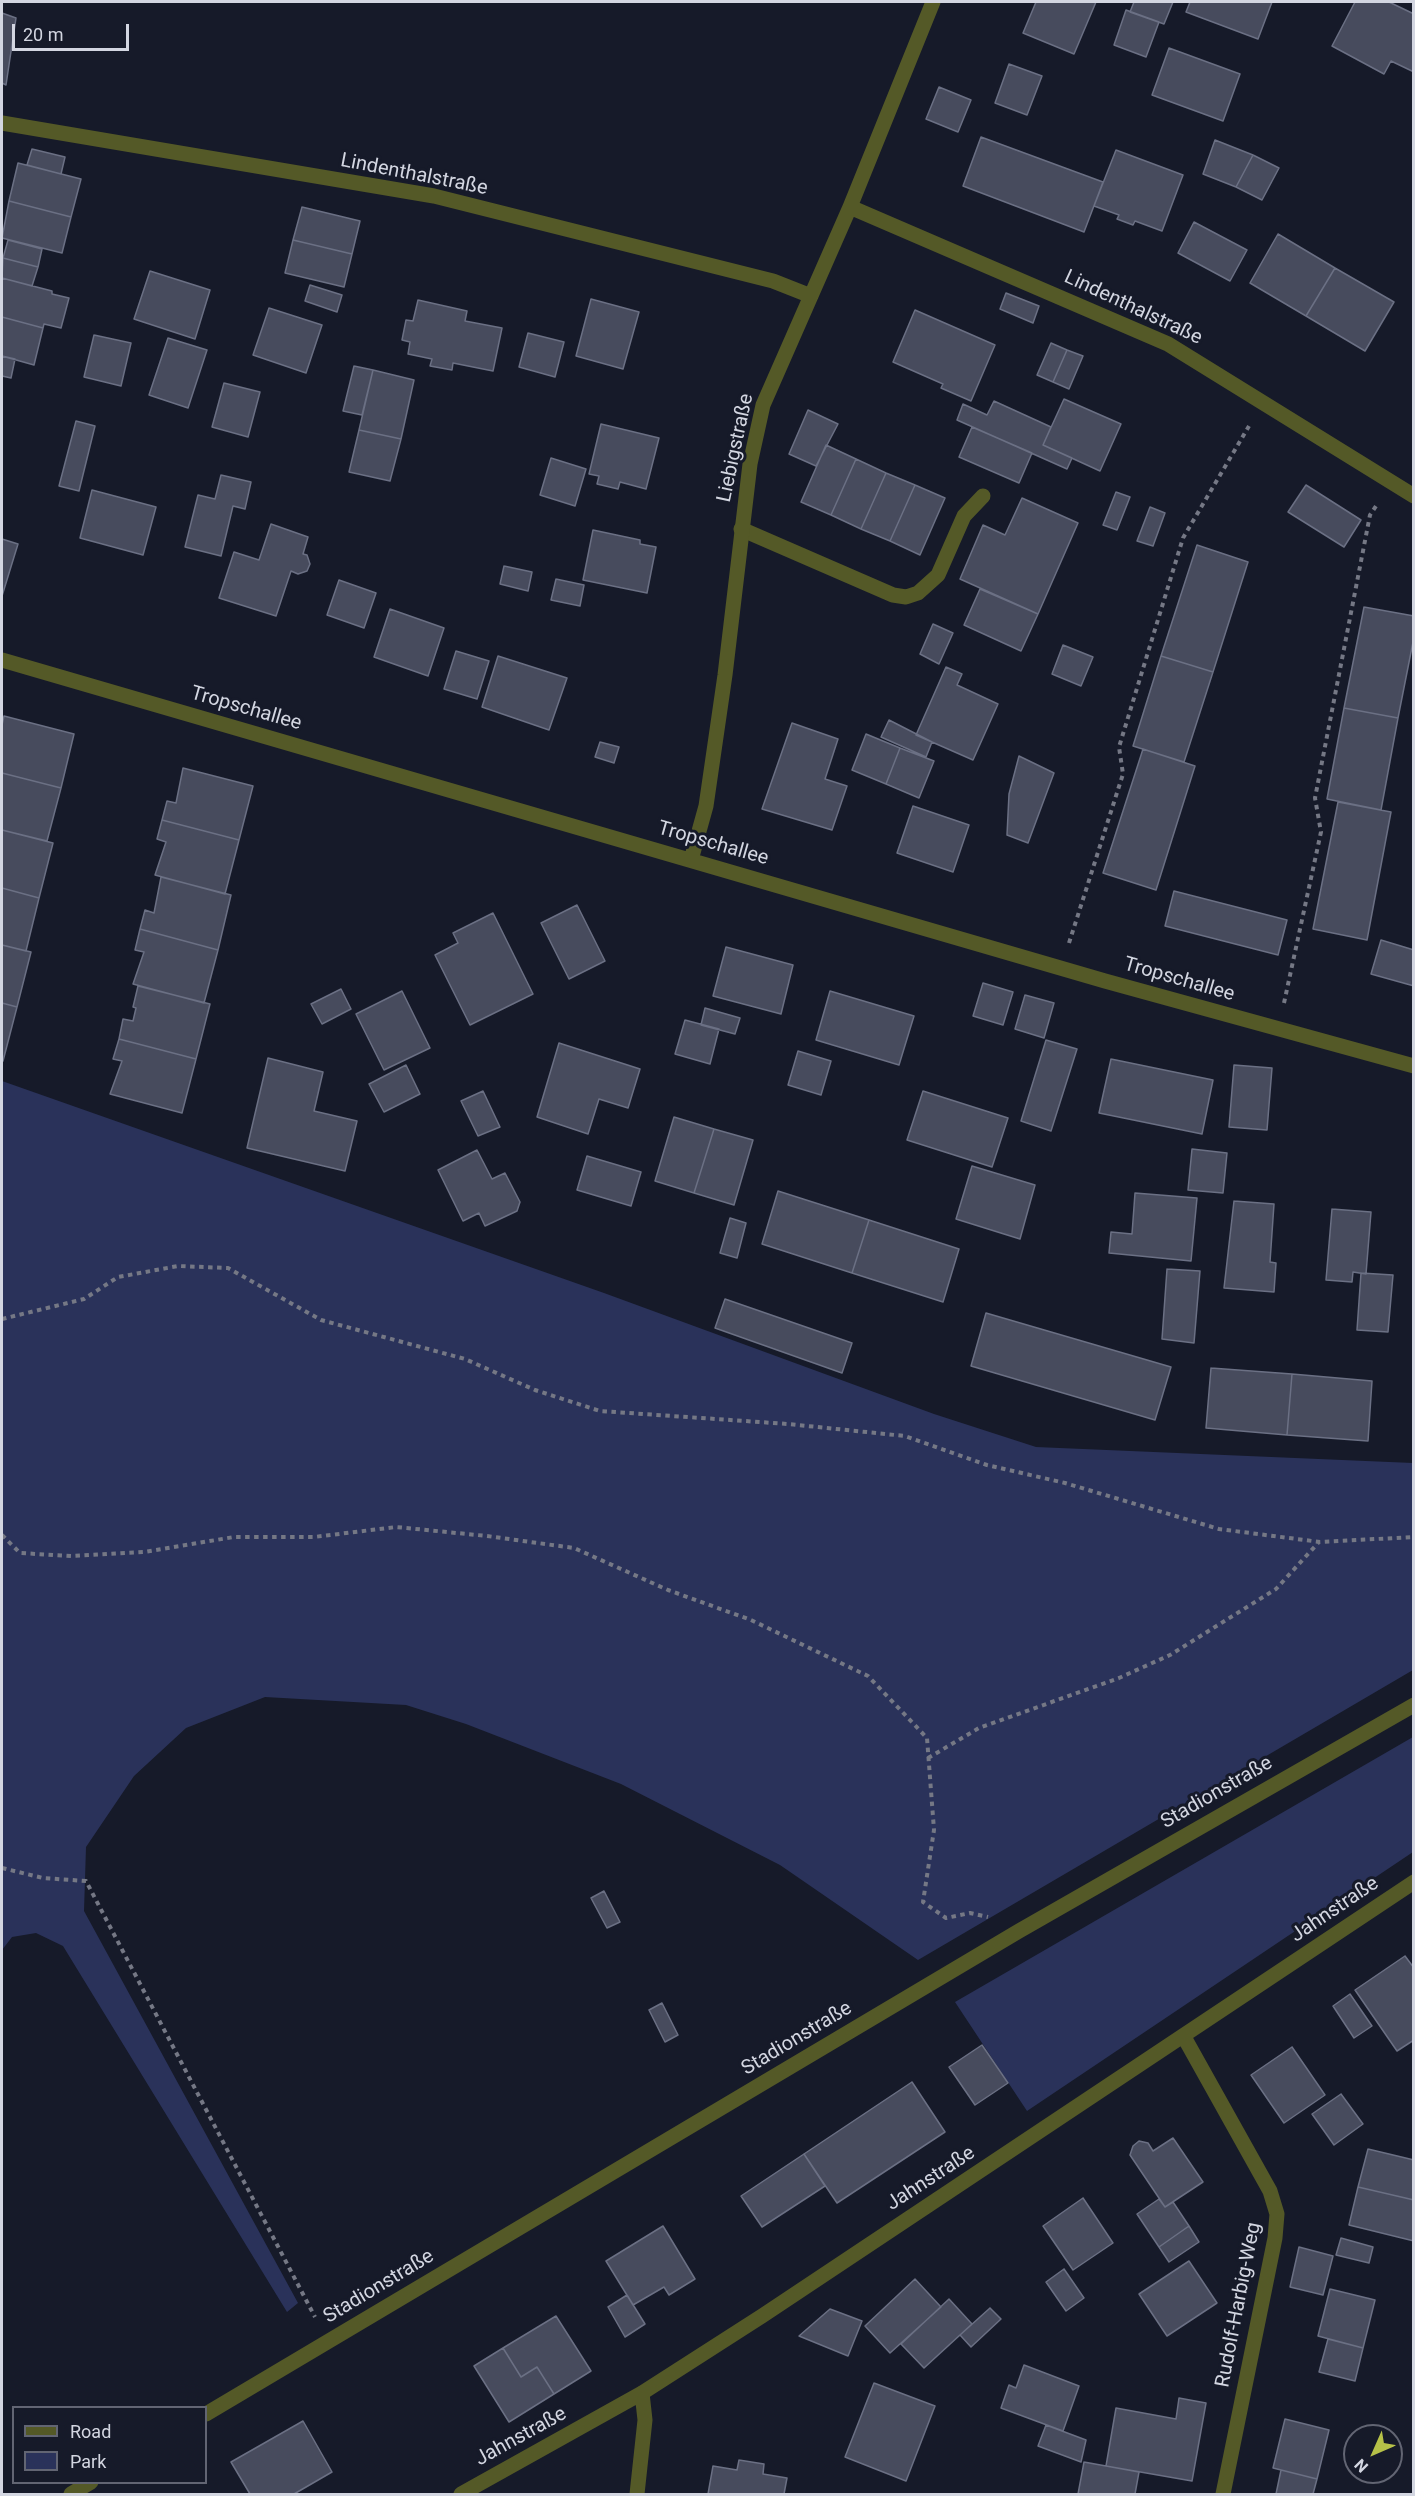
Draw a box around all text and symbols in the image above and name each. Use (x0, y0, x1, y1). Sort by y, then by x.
scale bar (15, 12, 132, 50)
text: 20 m (23, 24, 63, 45)
street label: Lindenthalstraße (338, 149, 490, 201)
street label: Lindenthalstraße (1060, 266, 1206, 350)
street label: Liebigstraße (713, 392, 759, 504)
street label: Tropschallee (188, 682, 304, 736)
street label: Tropschallee (655, 817, 771, 871)
street label: Tropschallee (1121, 953, 1237, 1007)
street label: Stadionstraße (1157, 1751, 1277, 1835)
street label: Jahnstraße (1287, 1872, 1383, 1948)
street label: Stadionstraße (737, 1997, 857, 2081)
street label: Jahnstraße (882, 2142, 980, 2216)
street label: Rudolf-Harbig-Weg (1211, 2221, 1267, 2389)
street label: Stadionstraße (319, 2245, 439, 2329)
street label: Jahnstraße (471, 2402, 571, 2472)
legend (12, 2406, 207, 2484)
text: Road (70, 2421, 111, 2442)
north arrow (1343, 2424, 1403, 2484)
text: Park (70, 2451, 106, 2472)
text: N (1351, 2455, 1372, 2476)

